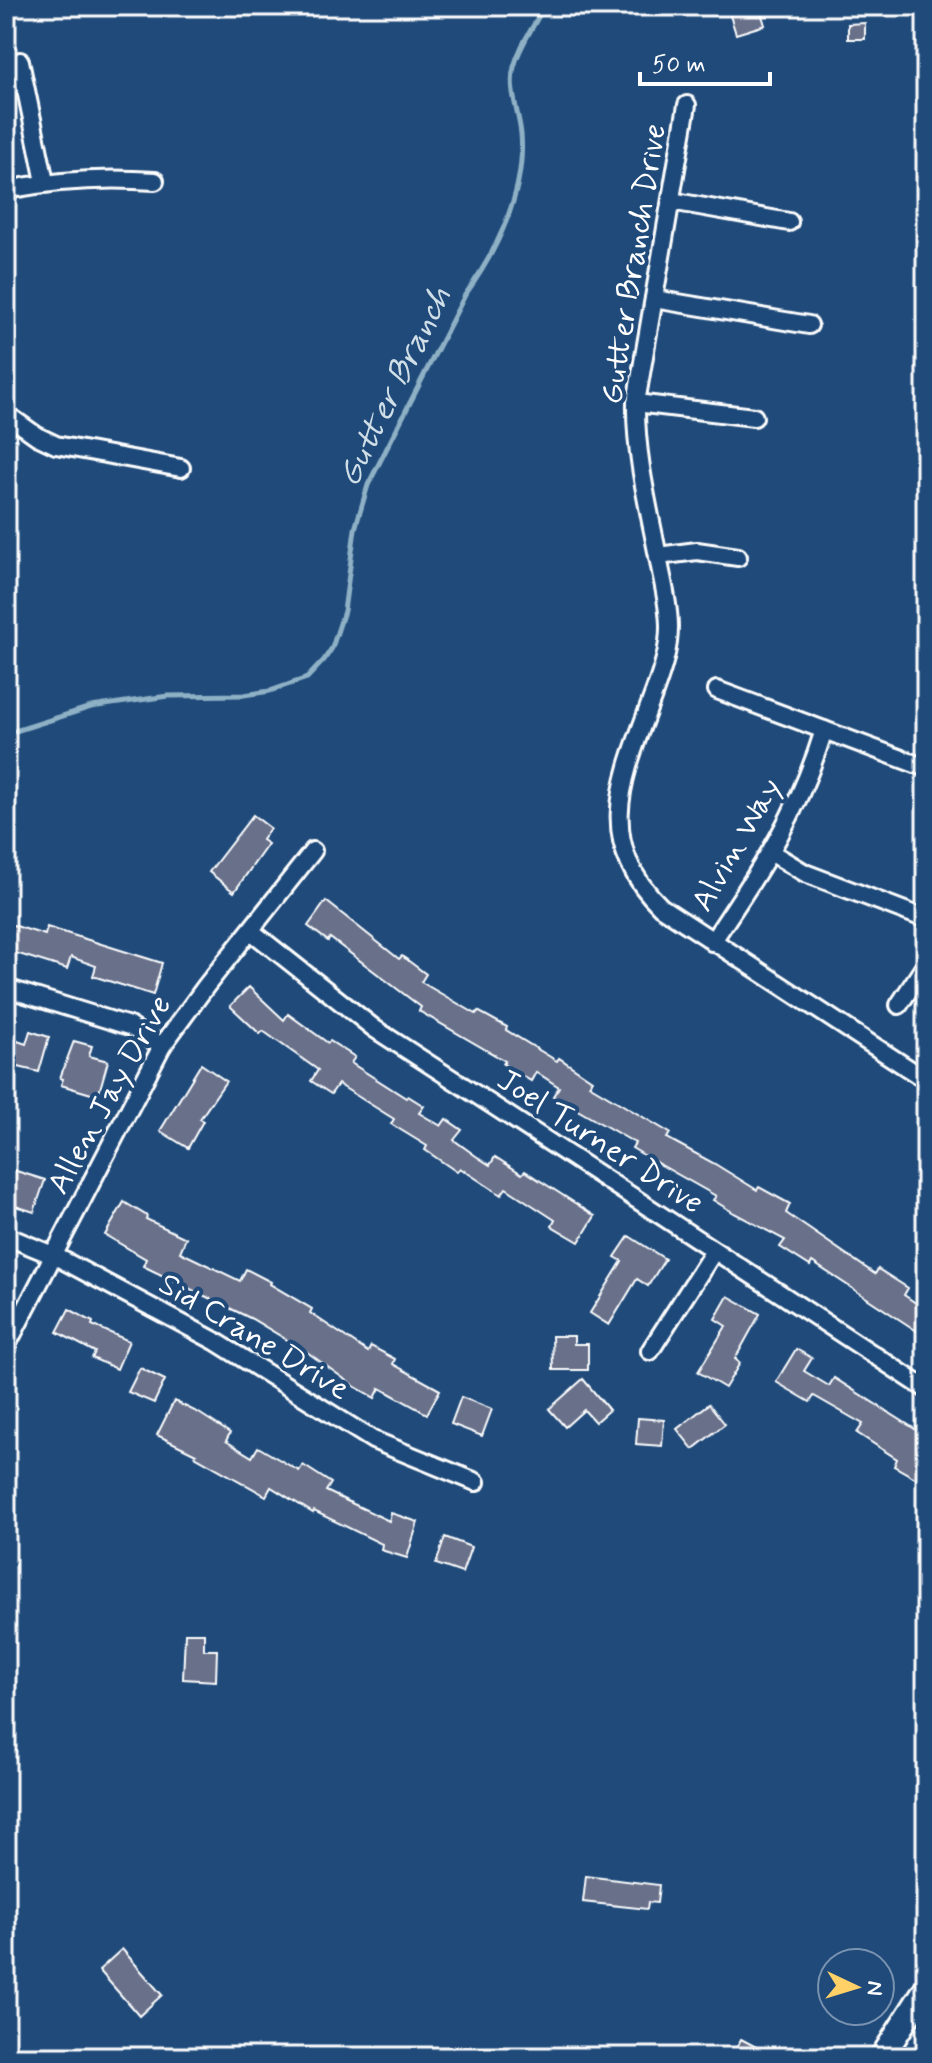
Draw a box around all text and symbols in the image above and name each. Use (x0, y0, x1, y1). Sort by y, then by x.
scale bar (640, 36, 770, 86)
text: 50 m (652, 50, 706, 81)
street label: Gutter Branch Drive (591, 121, 677, 407)
water label: Gutter Branch (327, 279, 463, 495)
street label: Alvin Way (682, 771, 792, 919)
street label: Allen Jay Drive (38, 988, 182, 1202)
street label: Joel Turner Drive (489, 1060, 711, 1224)
street label: Sid Crane Drive (151, 1263, 357, 1411)
north arrow (816, 1947, 896, 2027)
text: N (859, 1980, 888, 1997)

